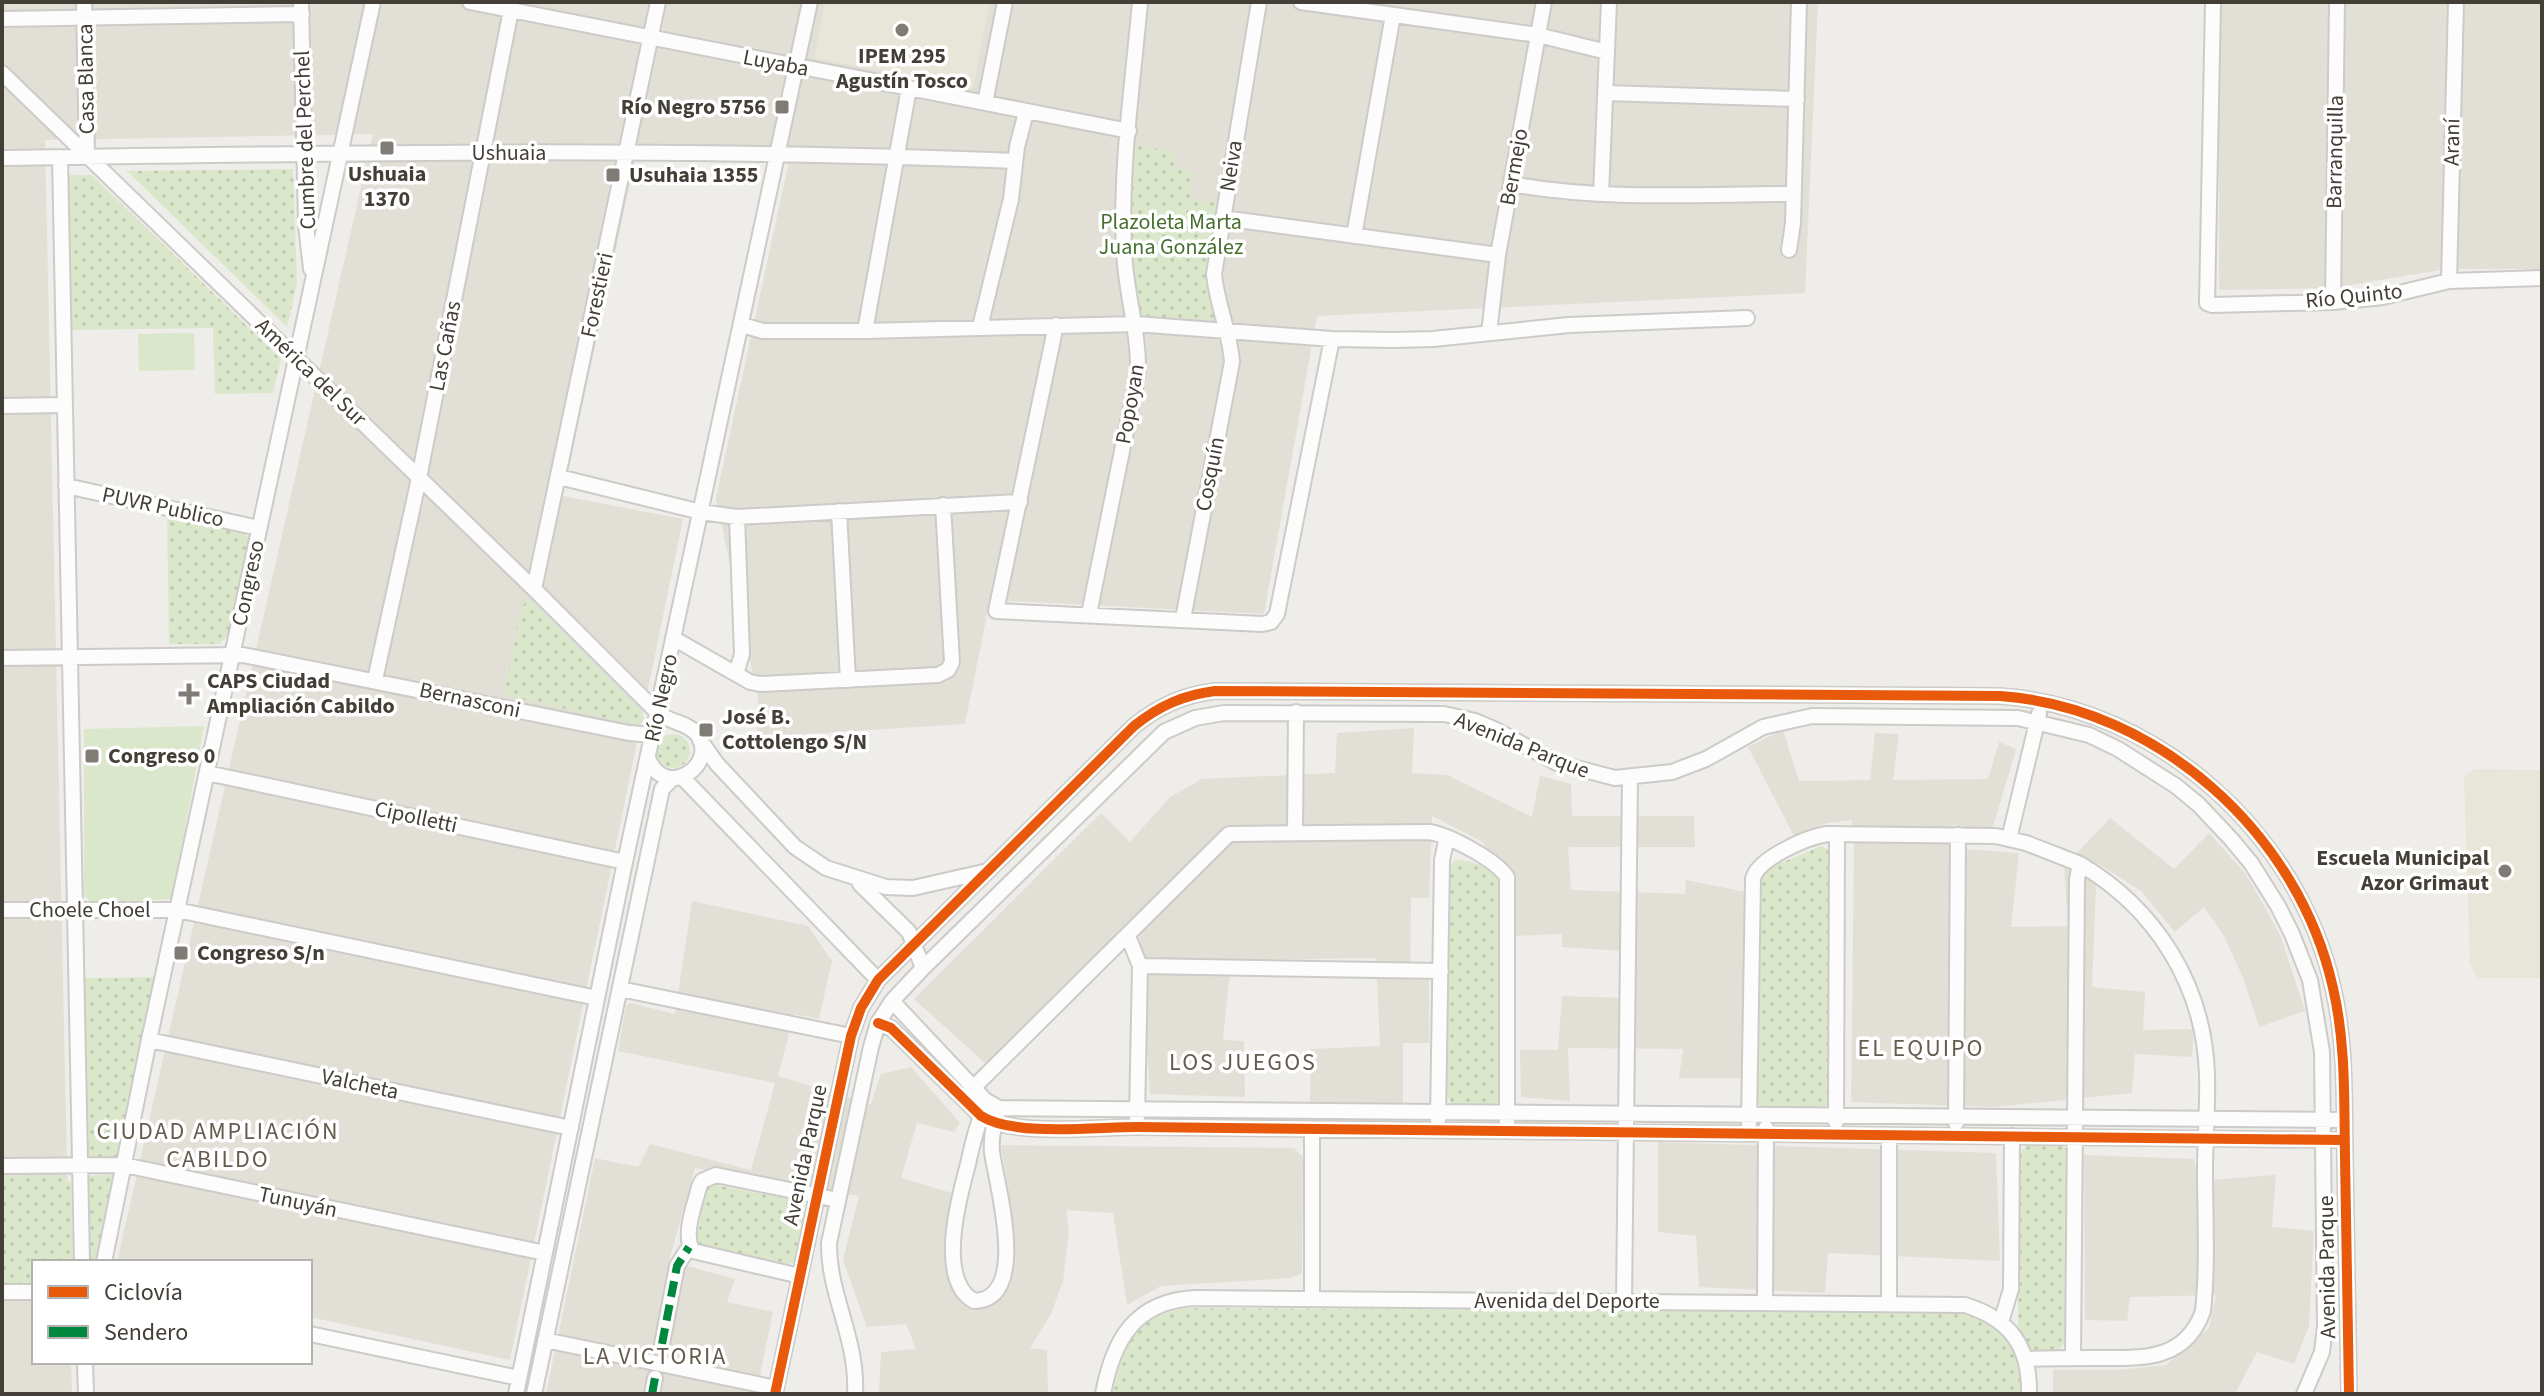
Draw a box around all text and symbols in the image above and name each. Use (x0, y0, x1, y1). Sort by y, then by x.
marker: IPEM 295 Agustín Tosco (893, 21, 911, 39)
street label: Casa Blanca (69, 23, 103, 135)
place label: IPEM 295 Agustín Tosco (835, 40, 968, 97)
street label: Luyaba (740, 41, 812, 85)
street label: Cumbre del Perchel (286, 50, 324, 230)
place label: Río Negro 5756 (621, 91, 766, 123)
street label: Barranquilla (2318, 95, 2352, 209)
marker: Río Negro 5756 (773, 98, 791, 116)
street label: Araní (2436, 117, 2468, 166)
street label: Bermejo (1491, 126, 1537, 208)
street label: Ushuaia (472, 137, 546, 169)
street label: Neiva (1211, 138, 1251, 194)
marker: Ushuaia 1370 (378, 139, 396, 157)
place label: Ushuaia 1370 (348, 158, 426, 215)
place label: Usuhaia 1355 (629, 159, 758, 191)
marker: Usuhaia 1355 (604, 166, 622, 184)
park label: Plazoleta Marta Juana González (1099, 206, 1243, 263)
street label: Forestieri (572, 249, 622, 341)
street label: Río Quinto (2304, 275, 2404, 317)
street label: Las Cañas (421, 298, 469, 394)
street label: América del Sur (248, 310, 374, 434)
street label: Popoyan (1107, 361, 1153, 447)
street label: Cosquín (1187, 434, 1233, 514)
street label: PUVR Publico (99, 478, 227, 536)
street label: Congreso (223, 537, 273, 629)
street label: Río Negro (636, 651, 686, 745)
place label: CAPS Ciudad Ampliación Cabildo (206, 665, 395, 722)
street label: Bernasconi (416, 674, 524, 726)
marker: CAPS Ciudad Ampliación Cabildo (178, 683, 200, 705)
place label: José B. Cottolengo S/N (722, 701, 867, 758)
street label: Avenida Parque (1450, 703, 1594, 787)
marker: José B. Cottolengo S/N (697, 721, 715, 739)
place label: Congreso 0 (108, 740, 215, 772)
marker: Congreso 0 (83, 747, 101, 765)
street label: Cipolletti (372, 793, 460, 841)
place label: Escuela Municipal Azor Grimaut (2316, 842, 2490, 899)
marker: Escuela Municipal Azor Grimaut (2496, 862, 2514, 880)
street label: Choele Choel (29, 894, 151, 926)
place label: Congreso S/n (197, 937, 325, 969)
marker: Congreso S/n (172, 944, 190, 962)
district label: EL EQUIPO (1857, 1031, 1985, 1066)
district label: LOS JUEGOS (1169, 1045, 1317, 1080)
street label: Valcheta (318, 1060, 402, 1108)
street label: Avenida Parque (774, 1082, 836, 1228)
district label: CIUDAD AMPLIACIÓN CABILDO (97, 1114, 339, 1177)
street label: Tunuyán (256, 1178, 340, 1226)
street label: Avenida Parque (2310, 1195, 2344, 1339)
legend (32, 1260, 312, 1364)
text: Ciclovía (104, 1275, 183, 1310)
street label: Avenida del Deporte (1474, 1285, 1660, 1317)
text: Sendero (104, 1315, 188, 1350)
district label: LA VICTORIA (583, 1339, 727, 1374)

